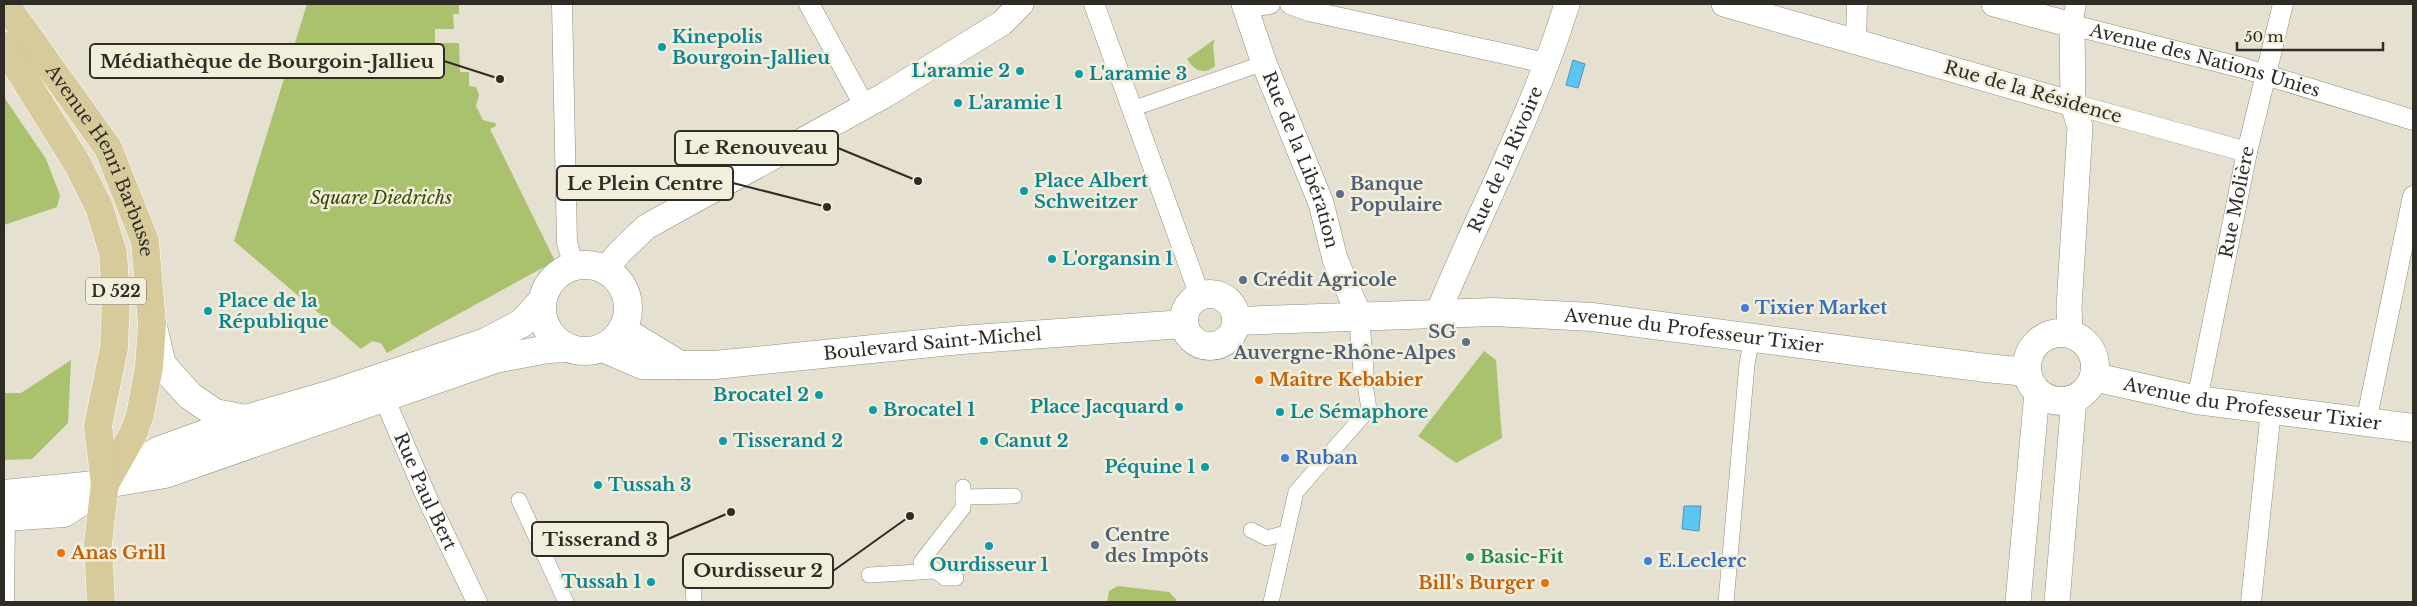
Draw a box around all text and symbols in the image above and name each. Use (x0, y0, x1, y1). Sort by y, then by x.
street label: Avenue des Nations Unies (2087, 19, 2323, 102)
scale bar (2237, 20, 2383, 52)
place label: Kinepolis Bourgoin-Jallieu (672, 26, 830, 69)
text: 50 m (2244, 27, 2284, 46)
marker: Kinepolis Bourgoin-Jallieu (656, 41, 668, 53)
callout: Médiathèque de Bourgoin-Jallieu (90, 44, 444, 78)
text: Médiathèque de Bourgoin-Jallieu (100, 50, 435, 73)
street label: Rue de la Résidence (1942, 56, 2124, 128)
street label: Avenue Henri Barbusse (40, 60, 157, 258)
place label: L'aramie 2 (911, 60, 1010, 82)
place label: L'aramie 3 (1089, 63, 1187, 85)
marker: L'aramie 2 (1014, 65, 1026, 77)
marker: L'aramie 3 (1073, 68, 1085, 80)
street label: Rue de la Libération (1258, 68, 1343, 250)
street label: Rue de la Rivoire (1464, 83, 1548, 236)
place label: L'aramie 1 (968, 92, 1063, 114)
marker: L'aramie 1 (952, 97, 964, 109)
callout: Le Renouveau (675, 131, 838, 165)
text: Le Renouveau (684, 136, 828, 159)
street label: Rue Molière (2215, 144, 2259, 260)
callout: Le Plein Centre (557, 166, 733, 200)
place label: Place Albert Schweitzer (1034, 170, 1148, 213)
text: Le Plein Centre (567, 172, 723, 195)
place label: Banque Populaire (1350, 173, 1442, 216)
marker: Place Albert Schweitzer (1018, 185, 1030, 197)
park label: Square Diedrichs (310, 187, 452, 209)
marker: Banque Populaire (1334, 188, 1346, 200)
place label: L'organsin 1 (1062, 248, 1173, 270)
marker: L'organsin 1 (1046, 253, 1058, 265)
place label: Crédit Agricole (1253, 269, 1397, 291)
marker: Crédit Agricole (1237, 274, 1249, 286)
road number: D 522 (86, 278, 146, 304)
place label: Place de la République (218, 290, 329, 333)
place label: Tixier Market (1755, 297, 1887, 319)
marker: Tixier Market (1739, 302, 1751, 314)
marker: Place de la République (202, 305, 214, 317)
street label: Avenue du Professeur Tixier (1563, 305, 1825, 358)
place label: SG Auvergne-Rhône-Alpes (1232, 321, 1456, 364)
street label: Boulevard Saint-Michel (822, 323, 1043, 365)
marker: SG Auvergne-Rhône-Alpes (1460, 336, 1472, 348)
place label: Maître Kebabier (1269, 369, 1423, 391)
street label: Avenue du Professeur Tixier (2120, 373, 2383, 435)
marker: Maître Kebabier (1253, 374, 1265, 386)
place label: Brocatel 2 (713, 384, 809, 406)
marker: Brocatel 2 (813, 389, 825, 401)
place label: Place Jacquard (1030, 396, 1170, 418)
place label: Brocatel 1 (883, 399, 975, 421)
marker: Place Jacquard (1173, 401, 1185, 413)
place label: Le Sémaphore (1290, 401, 1428, 423)
marker: Brocatel 1 (867, 404, 879, 416)
marker: Le Sémaphore (1274, 406, 1286, 418)
street label: Rue Paul Bert (389, 429, 461, 554)
place label: Tisserand 2 (733, 430, 843, 452)
place label: Canut 2 (994, 430, 1068, 452)
marker: Tisserand 2 (717, 435, 729, 447)
marker: Canut 2 (978, 435, 990, 447)
place label: Ruban (1295, 447, 1358, 469)
marker: Ruban (1279, 452, 1291, 464)
place label: Péquine 1 (1104, 456, 1195, 478)
marker: Péquine 1 (1199, 461, 1211, 473)
place label: Tussah 3 (608, 474, 691, 496)
marker: Tussah 3 (592, 479, 604, 491)
callout: Tisserand 3 (532, 522, 668, 556)
place label: Centre des Impôts (1105, 524, 1209, 567)
text: Tisserand 3 (542, 528, 658, 551)
marker: Centre des Impôts (1089, 539, 1101, 551)
marker: Ourdisseur 1 (983, 540, 995, 552)
place label: Anas Grill (70, 542, 167, 564)
place label: Basic-Fit (1480, 546, 1564, 568)
marker: Anas Grill (55, 547, 67, 559)
place label: E.Leclerc (1658, 550, 1747, 572)
marker: Basic-Fit (1464, 551, 1476, 563)
callout: Ourdisseur 2 (683, 554, 833, 588)
place label: Ourdisseur 1 (930, 554, 1049, 576)
marker: E.Leclerc (1642, 555, 1654, 567)
text: Ourdisseur 2 (693, 559, 823, 582)
place label: Tussah 1 (561, 571, 641, 593)
place label: Bill's Burger (1418, 572, 1535, 594)
marker: Tussah 1 (645, 576, 657, 588)
marker: Bill's Burger (1539, 577, 1551, 589)

